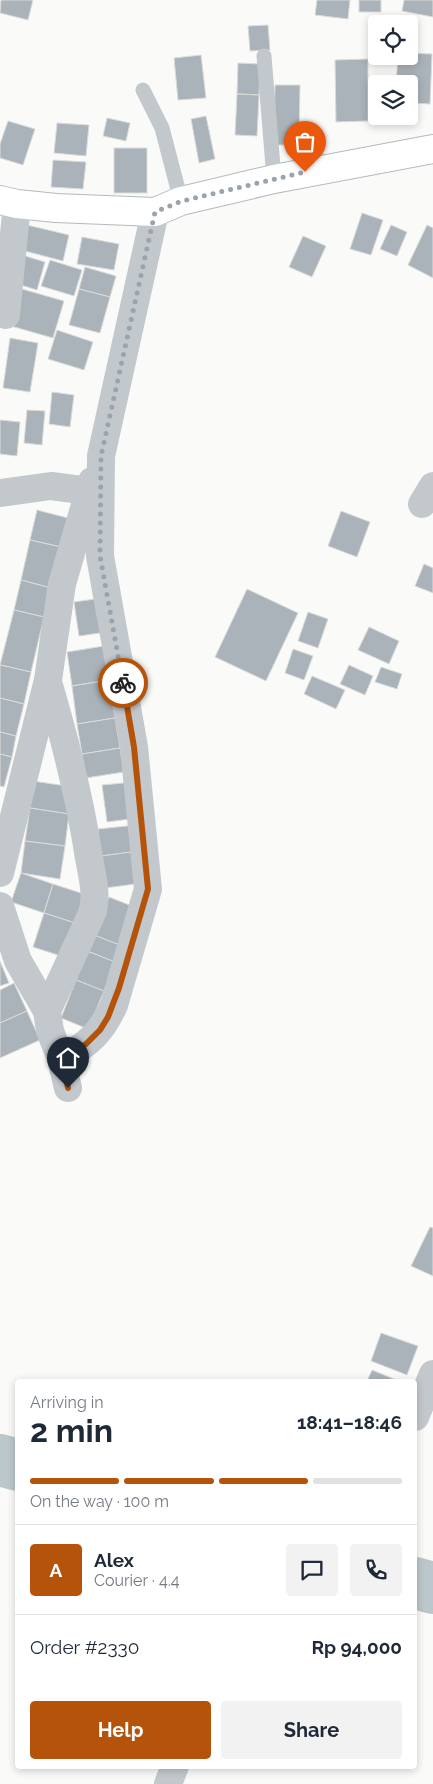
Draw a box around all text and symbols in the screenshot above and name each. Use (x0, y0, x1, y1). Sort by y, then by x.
map controls (368, 15, 418, 125)
button: locate (368, 15, 418, 65)
button: layers (368, 75, 418, 125)
pin (284, 121, 326, 172)
icon: bag (291, 128, 319, 156)
courier (98, 658, 148, 708)
icon: bike (109, 669, 137, 697)
pin (47, 1037, 89, 1088)
icon: home (54, 1044, 82, 1072)
text: Arriving in (30, 1393, 104, 1412)
text: 18:41–18:46 (297, 1411, 402, 1433)
text: 2 min (30, 1412, 113, 1449)
text: On the way · 100 m (30, 1492, 169, 1511)
button: chat (286, 1544, 338, 1596)
button: phone (350, 1544, 402, 1596)
text: Alex (94, 1549, 134, 1571)
text: A (50, 1559, 62, 1581)
text: Courier · 4.4 (94, 1571, 179, 1590)
text: Order #2330 (30, 1636, 139, 1658)
text: Rp 94,000 (311, 1636, 402, 1658)
button: Help (30, 1701, 211, 1759)
button: Share (221, 1701, 402, 1759)

